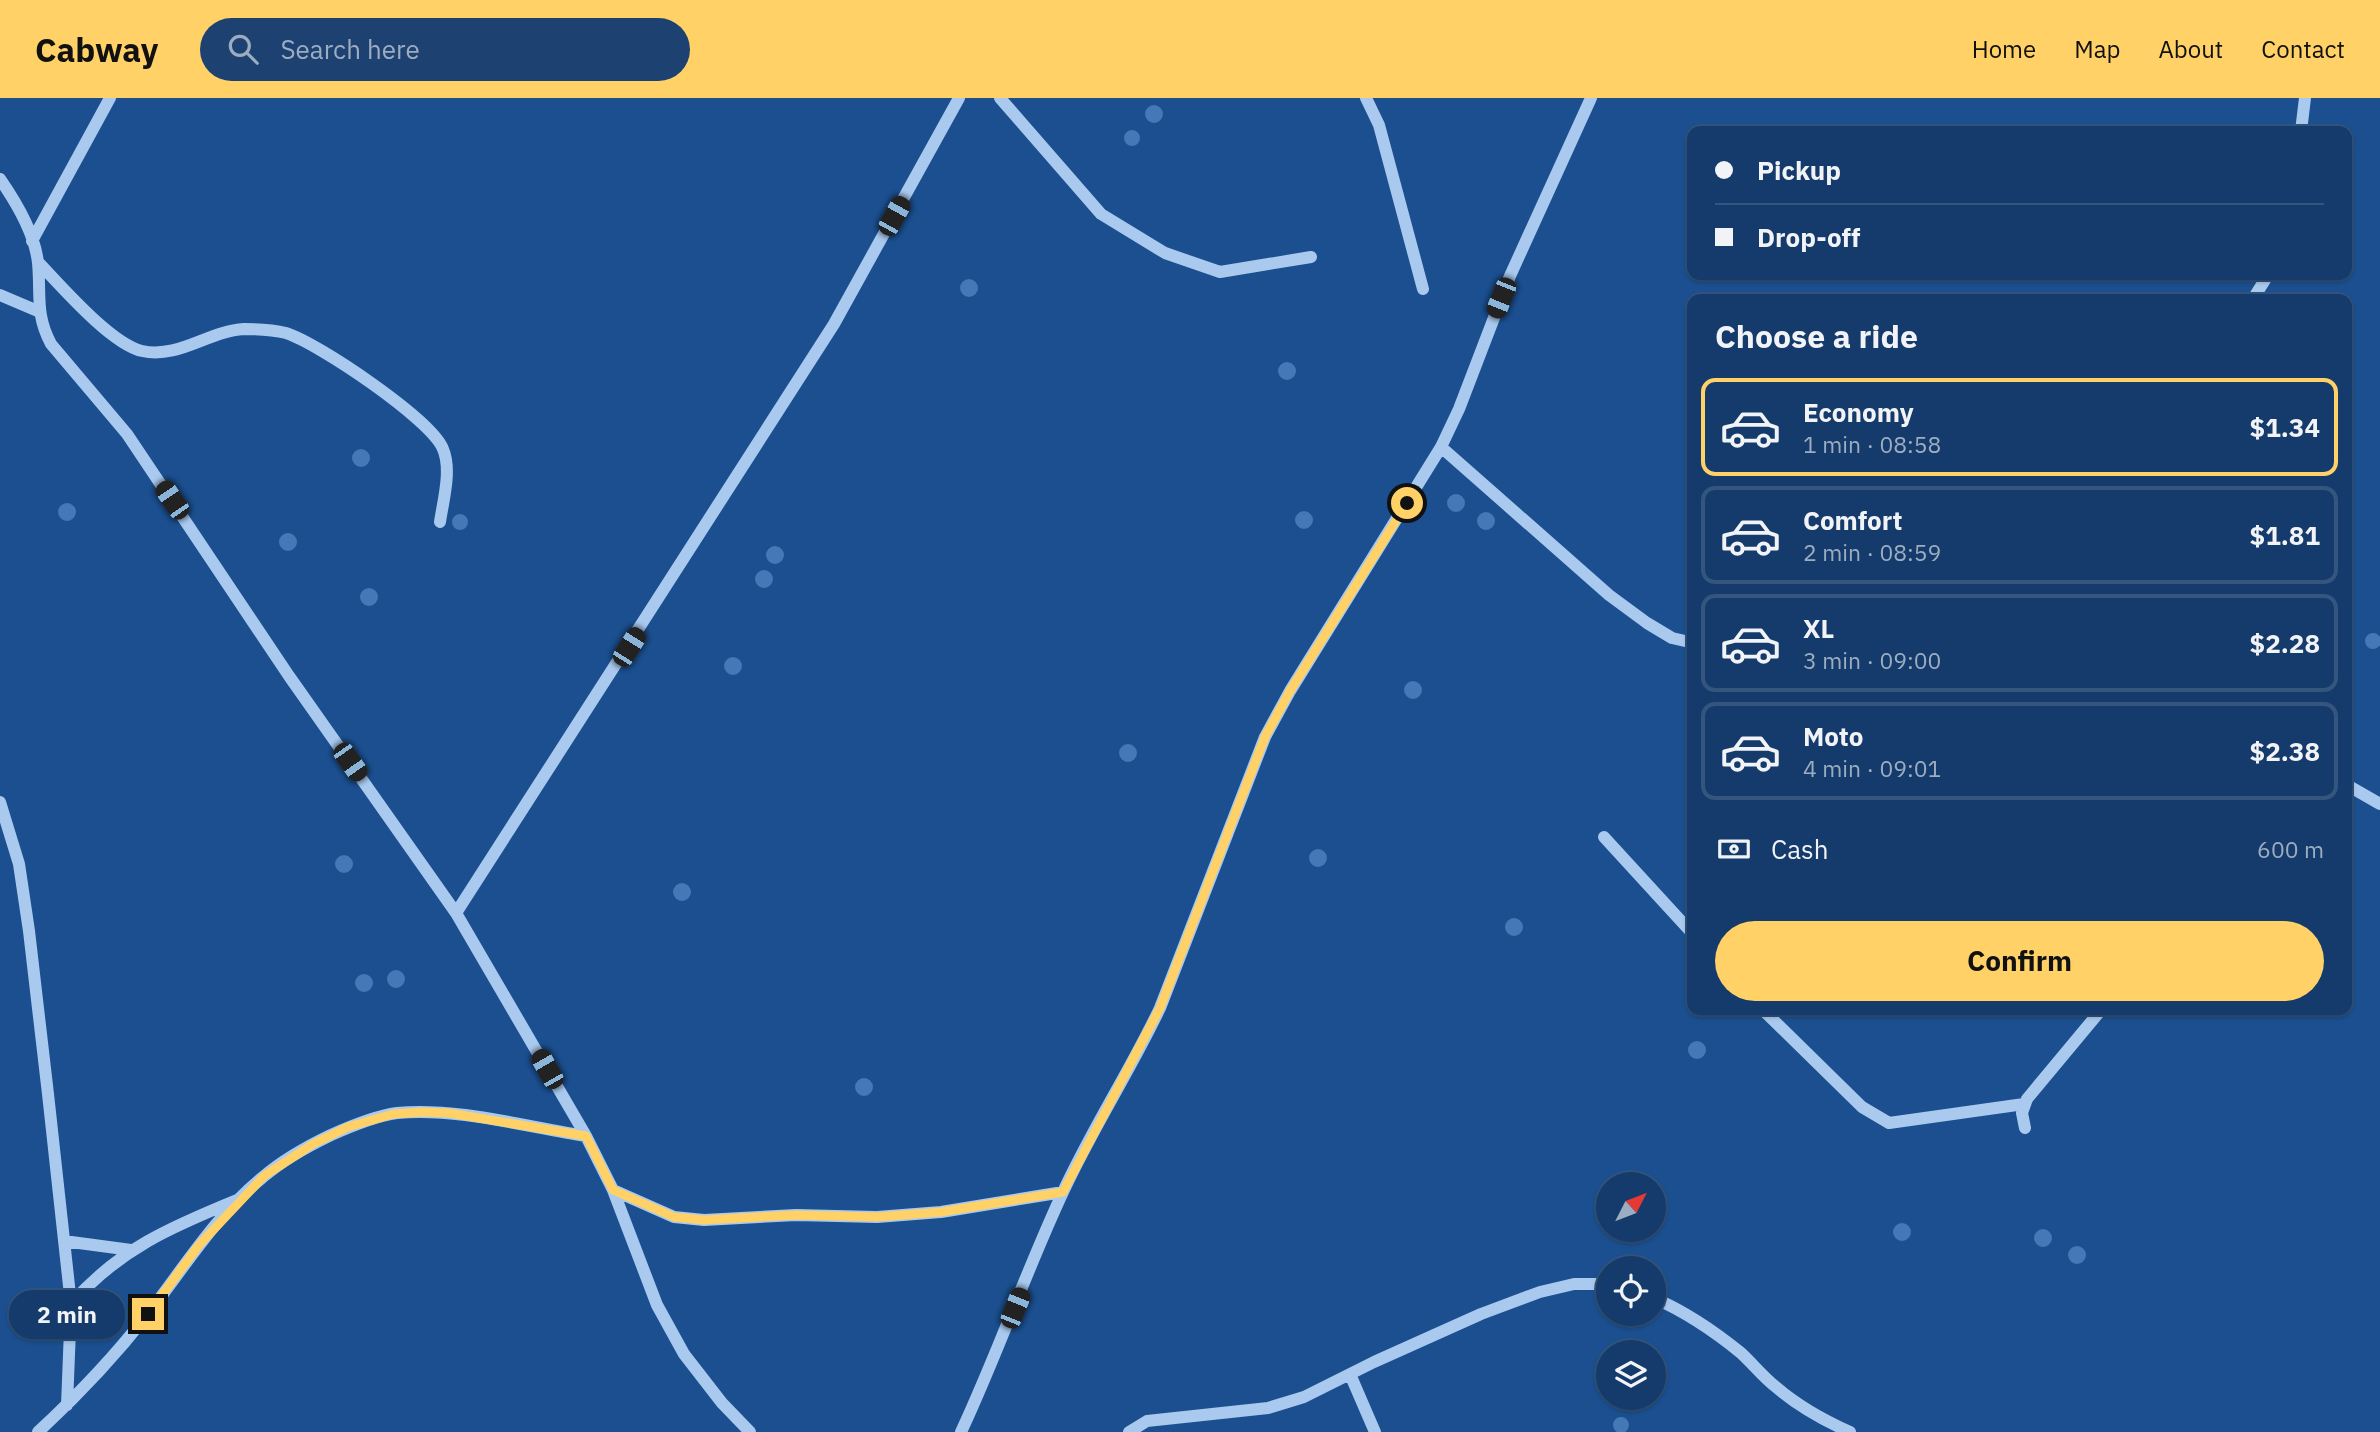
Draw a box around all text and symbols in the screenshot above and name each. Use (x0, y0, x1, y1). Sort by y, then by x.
search box (200, 18, 690, 81)
text: Cabway (35, 28, 158, 71)
icon: search (224, 30, 262, 68)
text: Search here (280, 32, 420, 66)
text: Home (1972, 33, 2036, 65)
text: Map (2074, 33, 2120, 65)
text: About (2158, 33, 2223, 65)
text: Contact (2261, 33, 2345, 65)
text: Pickup (1757, 153, 1841, 187)
car (875, 193, 914, 239)
text: Drop-off (1757, 220, 1860, 254)
car (1484, 275, 1519, 321)
text: Choose a ride (1715, 315, 1918, 357)
text: Economy (1803, 395, 1914, 429)
icon: car (1719, 396, 1782, 459)
text: $1.34 (2250, 410, 2320, 444)
text: 1 min · 08:58 (1803, 429, 1941, 459)
car (152, 477, 193, 523)
route start (1391, 487, 1423, 519)
text: Comfort (1803, 503, 1902, 537)
icon: car (1719, 504, 1782, 567)
text: $1.81 (2250, 518, 2320, 552)
text: 2 min · 08:59 (1803, 537, 1941, 567)
text: XL (1803, 611, 1834, 645)
icon: car (1719, 612, 1782, 675)
car (609, 624, 650, 670)
text: $2.28 (2250, 626, 2320, 660)
text: 3 min · 09:00 (1803, 645, 1941, 675)
text: Moto (1803, 719, 1863, 753)
icon: car (1719, 720, 1782, 783)
text: $2.38 (2250, 734, 2320, 768)
car (330, 739, 371, 785)
text: 4 min · 09:01 (1803, 753, 1941, 783)
icon: cash (1715, 830, 1753, 868)
text: Cash (1771, 832, 1828, 866)
text: 600 m (2257, 834, 2324, 864)
button: Confirm (1715, 921, 2324, 1001)
car (528, 1046, 567, 1092)
north arrow (1596, 1172, 1666, 1242)
map controls (1596, 1172, 1666, 1410)
button: locate (1596, 1256, 1666, 1326)
car (998, 1285, 1033, 1331)
callout: 2 min (8, 1290, 124, 1338)
route end (132, 1298, 164, 1330)
text: 2 min (37, 1299, 97, 1329)
button: layers (1596, 1340, 1666, 1410)

